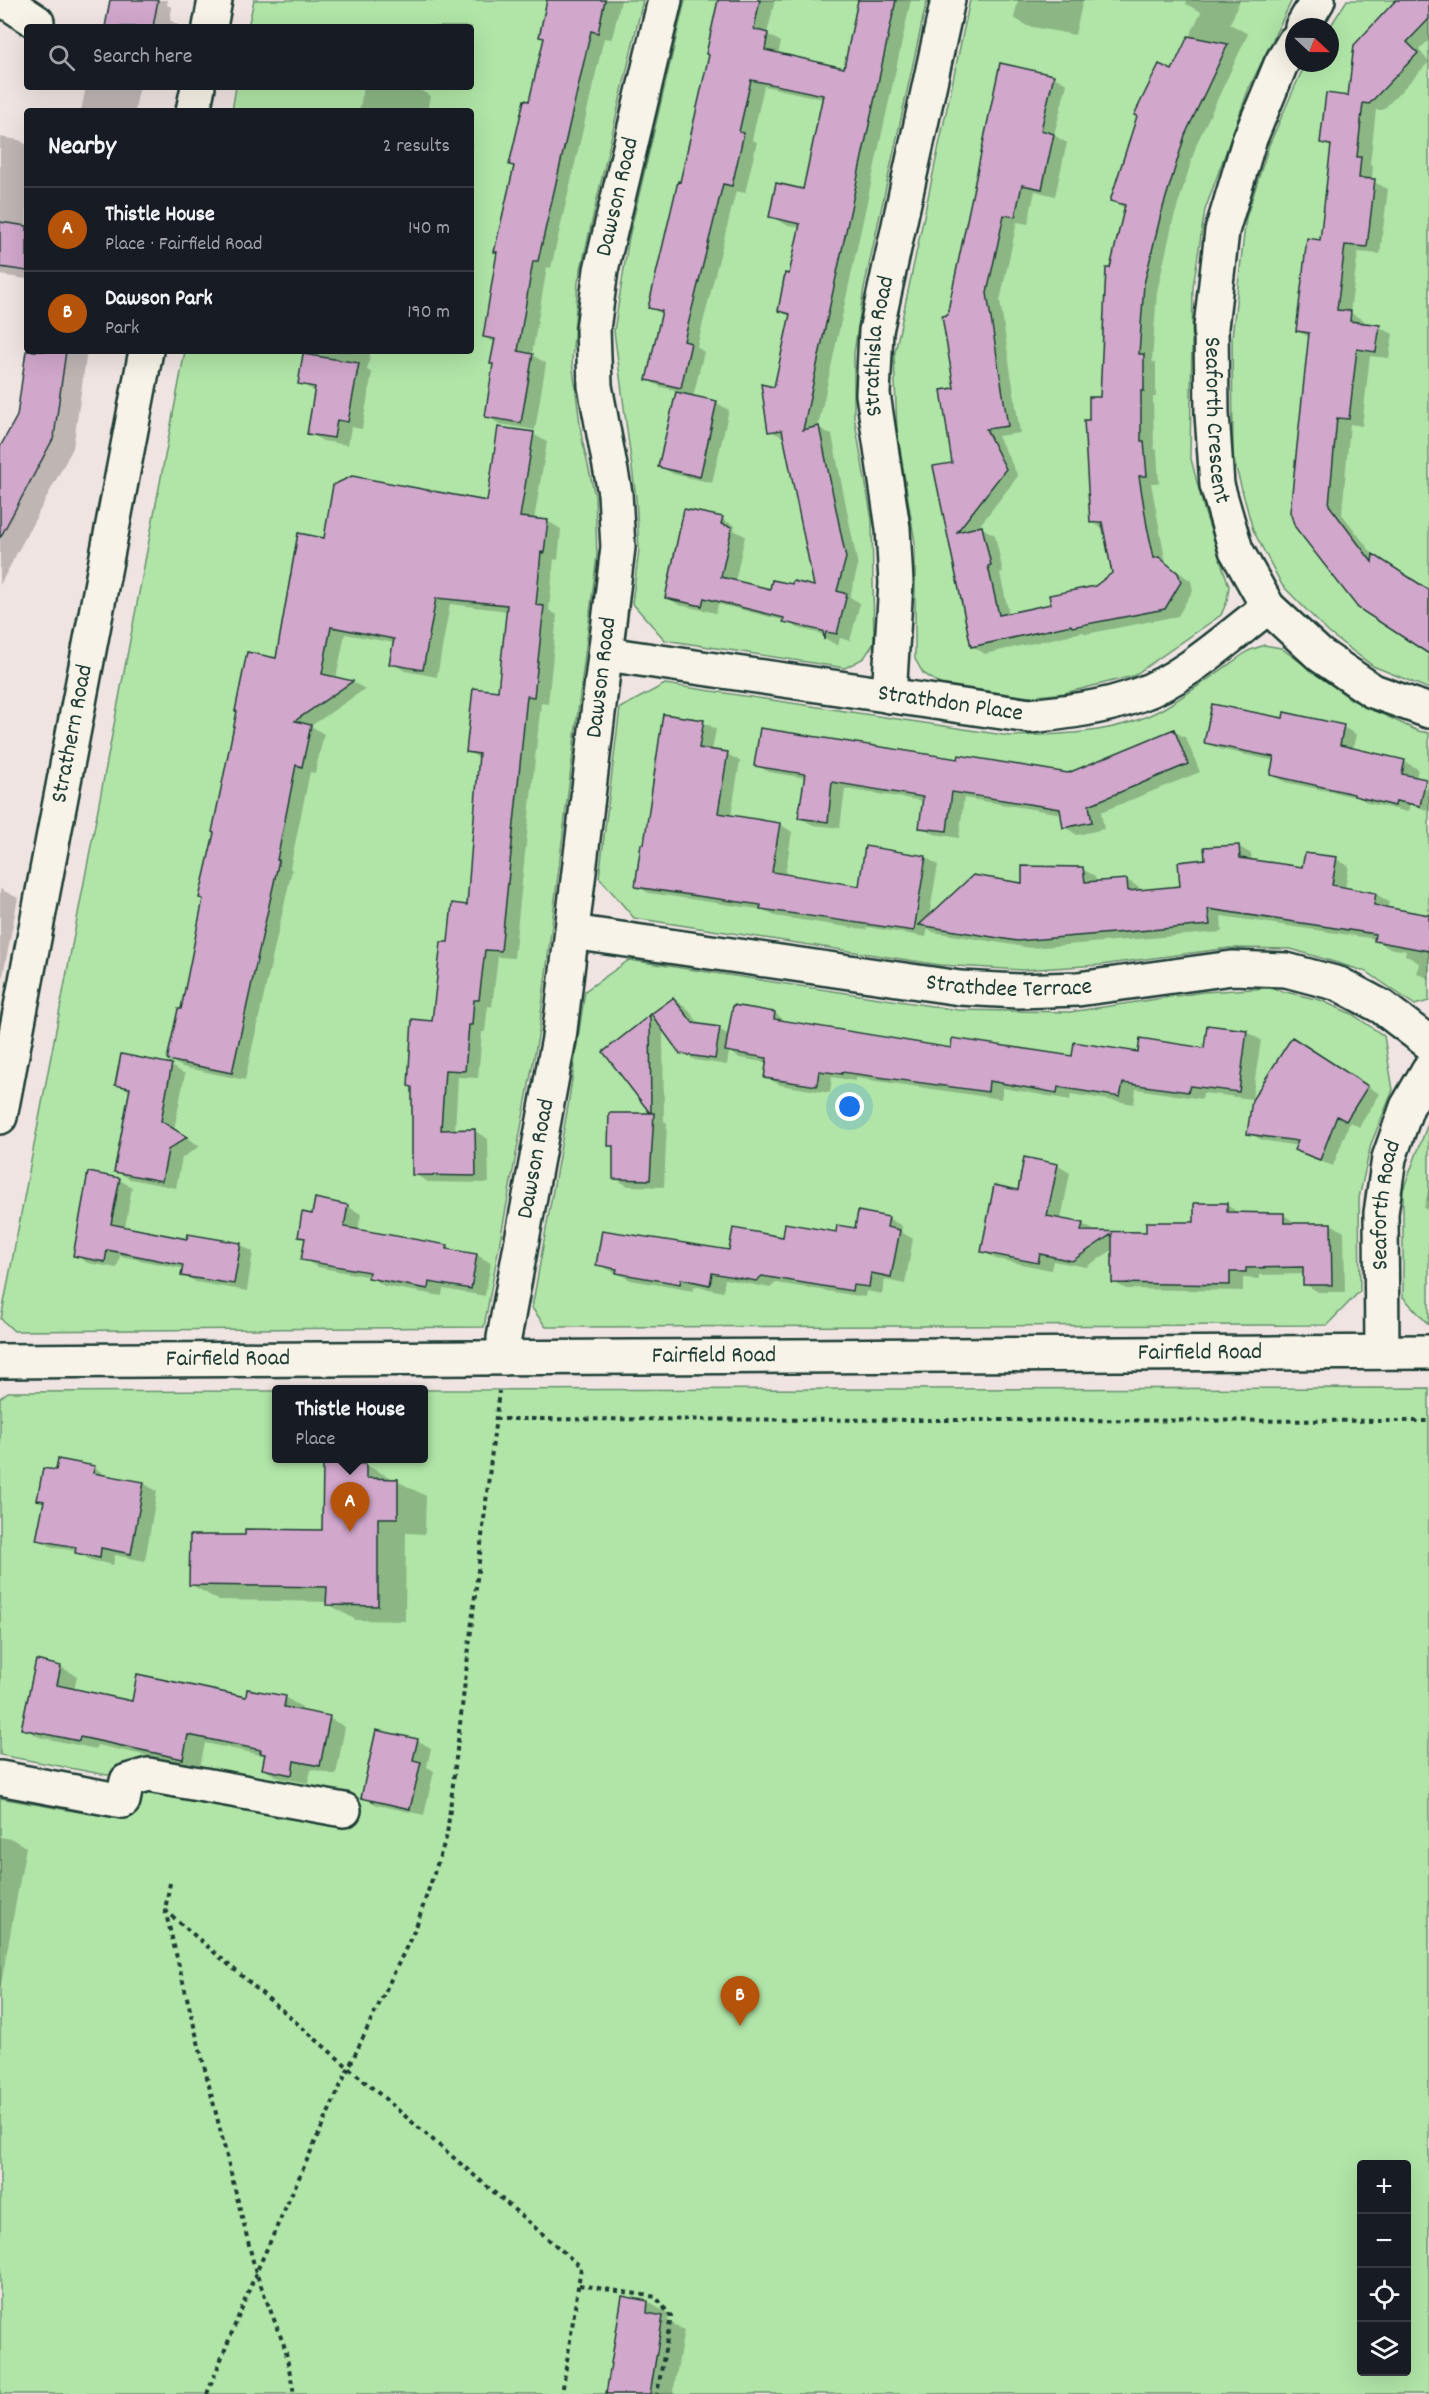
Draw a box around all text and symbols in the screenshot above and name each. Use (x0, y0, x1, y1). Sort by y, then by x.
north arrow (1285, 18, 1339, 72)
search box (24, 24, 474, 90)
icon: search (45, 41, 78, 74)
text: Search here (93, 42, 192, 73)
text: Nearby (48, 129, 116, 166)
text: 2 results (383, 133, 450, 161)
street label: Dawson Road (588, 134, 649, 260)
text: Thistle House (105, 200, 215, 231)
text: A (62, 215, 73, 243)
text: 140 m (408, 215, 450, 243)
text: Place · Fairfield Road (105, 231, 262, 259)
street label: Strathisla Road (856, 273, 904, 419)
text: Dawson Park (105, 284, 213, 315)
text: B (63, 299, 72, 327)
text: 190 m (407, 299, 450, 327)
text: Park (105, 315, 139, 343)
street label: Seaforth Crescent (1194, 337, 1239, 508)
street label: Dawson Road (578, 615, 626, 740)
street label: Strathern Road (43, 662, 103, 806)
street label: Strathdon Place (876, 677, 1025, 732)
street label: Strathdee Terrace (923, 966, 1094, 1008)
your location (835, 1092, 864, 1121)
street label: Dawson Road (509, 1096, 564, 1222)
street label: Seaforth Road (1364, 1136, 1411, 1270)
street label: Fairfield Road (1138, 1336, 1262, 1371)
street label: Fairfield Road (652, 1339, 776, 1374)
street label: Fairfield Road (166, 1342, 290, 1377)
popup (272, 1385, 428, 1463)
text: Thistle House (295, 1395, 405, 1426)
text: Place (295, 1426, 335, 1454)
pin: A (330, 1482, 370, 1532)
pin: B (720, 1976, 760, 2026)
map controls (1357, 2160, 1411, 2376)
button: + (1357, 2160, 1411, 2214)
button: − (1357, 2214, 1411, 2268)
button: locate (1357, 2268, 1411, 2322)
button: layers (1357, 2322, 1411, 2376)

